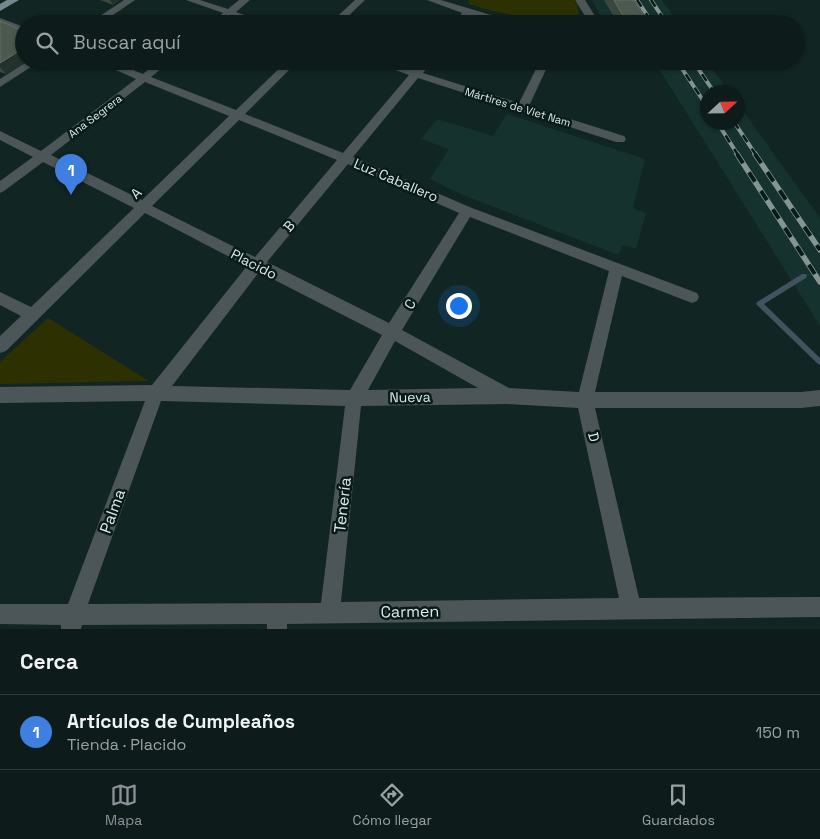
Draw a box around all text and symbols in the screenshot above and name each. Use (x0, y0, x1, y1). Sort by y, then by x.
search box (15, 15, 805, 70)
icon: search (33, 29, 61, 57)
text: Buscar aquí (73, 30, 181, 55)
street label: Mártires de Viet Nam (463, 84, 573, 130)
north arrow (700, 85, 745, 130)
street label: Ana Segrera (65, 91, 125, 141)
pin: 1 (55, 154, 87, 195)
street label: Luz Caballero (351, 154, 441, 206)
street label: A (127, 183, 146, 203)
street label: B (279, 217, 299, 235)
street label: Placido (228, 245, 280, 283)
your location (446, 293, 472, 319)
street label: C (400, 295, 420, 313)
street label: Nueva (389, 388, 431, 406)
street label: D (584, 430, 604, 444)
street label: Tenería (329, 476, 356, 534)
street label: Palma (95, 486, 130, 536)
street label: Carmen (381, 600, 439, 623)
text: Cerca (20, 648, 78, 675)
text: Artículos de Cumpleaños (67, 709, 295, 734)
text: 1 (32, 722, 40, 743)
text: 150 m (756, 722, 800, 743)
text: Tienda · Placido (67, 734, 186, 755)
tab: Mapa (105, 781, 142, 829)
tab: Cómo llegar (352, 781, 432, 829)
tab: Guardados (642, 781, 715, 829)

